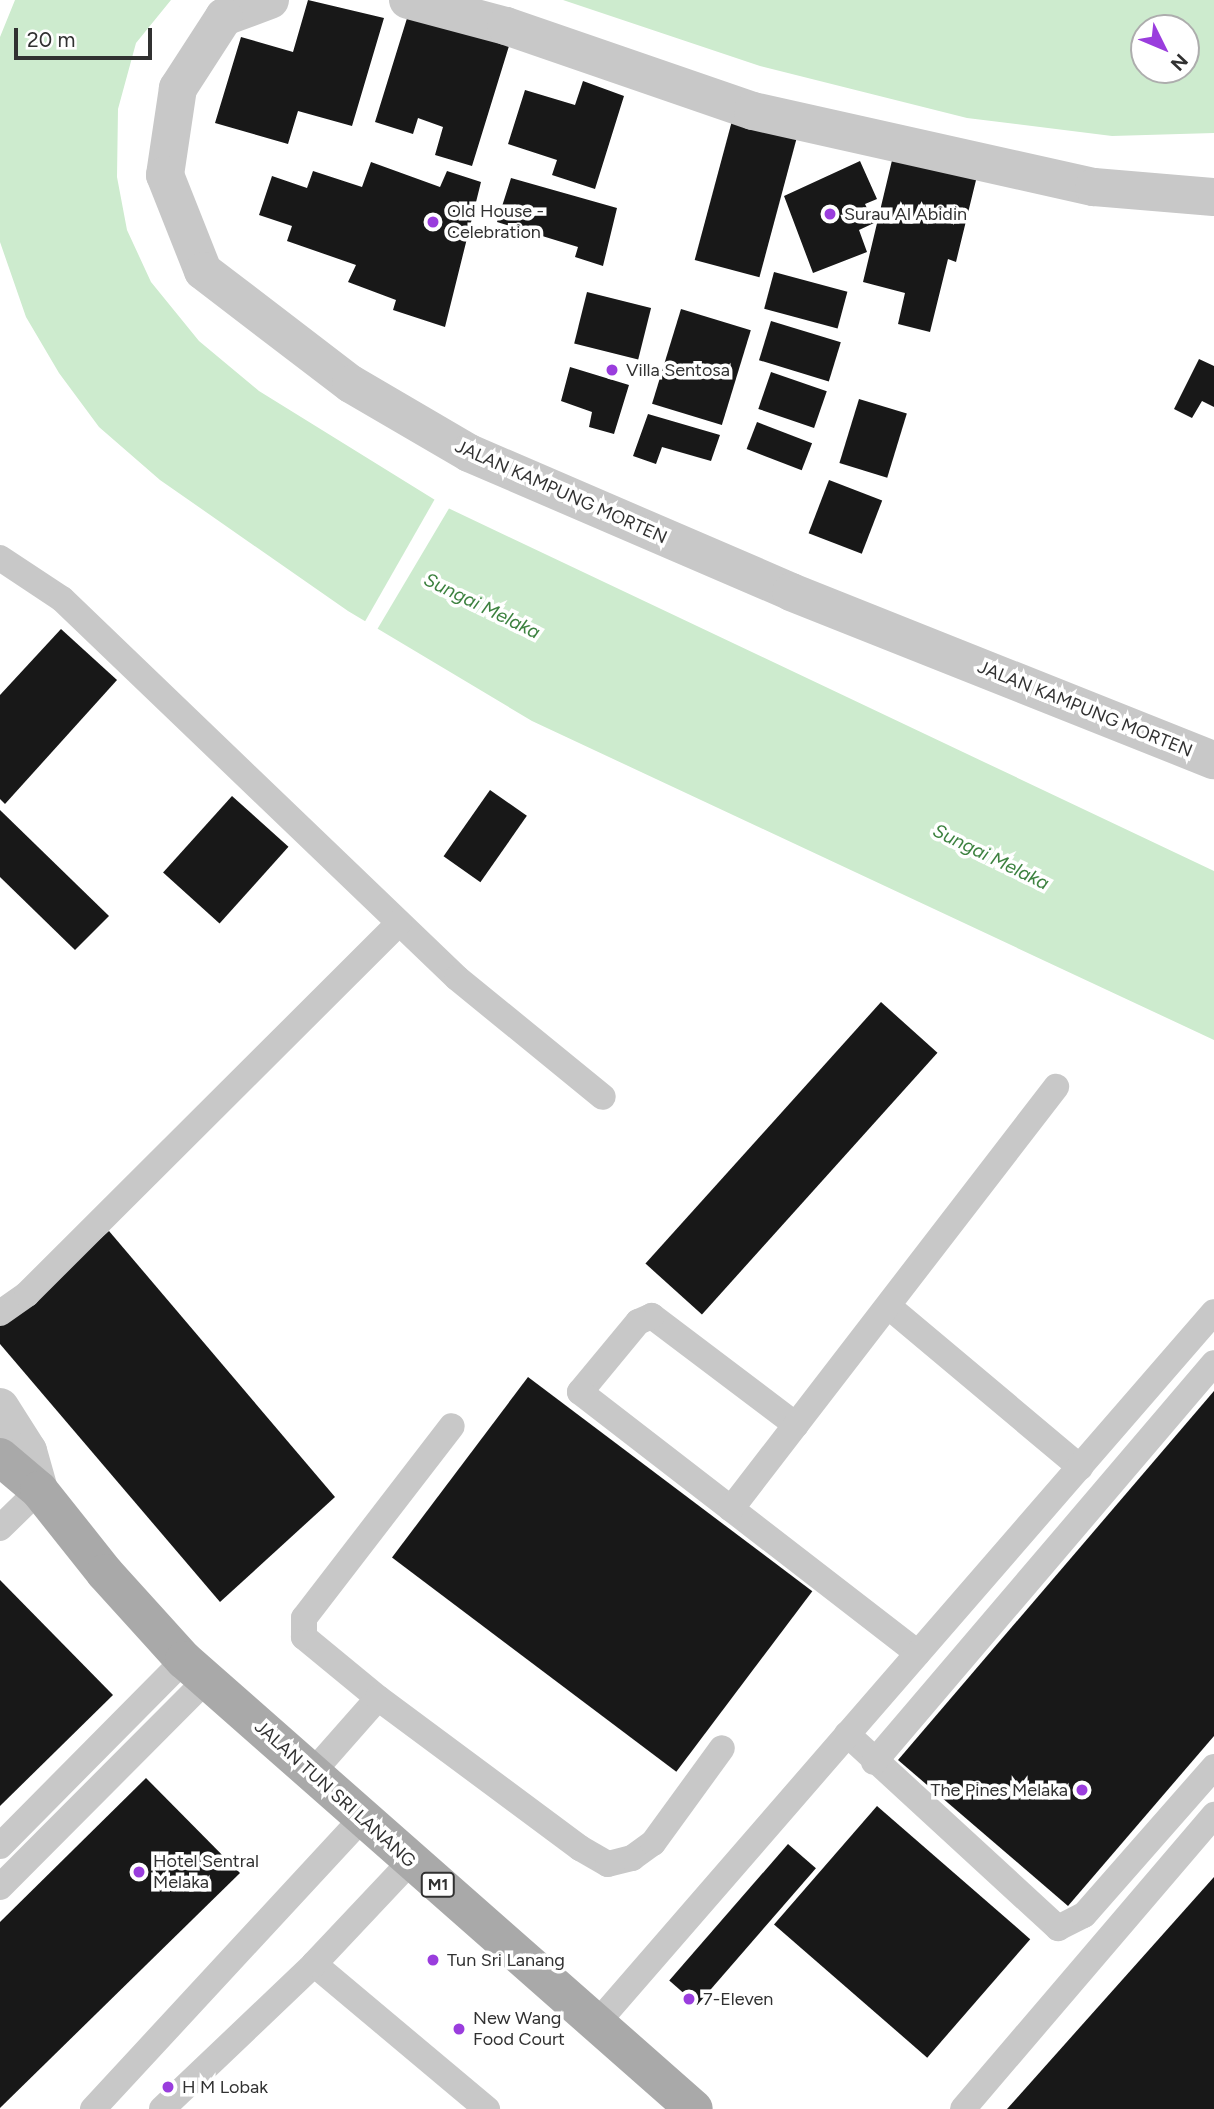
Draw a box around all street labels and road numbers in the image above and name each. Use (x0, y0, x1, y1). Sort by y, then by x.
street label: JALAN KAMPUNG MORTEN (452, 435, 670, 549)
street label: JALAN KAMPUNG MORTEN (974, 656, 1196, 762)
street label: JALAN TUN SRI LANANG (250, 1716, 420, 1872)
road number: M1 (420, 1872, 456, 1898)

